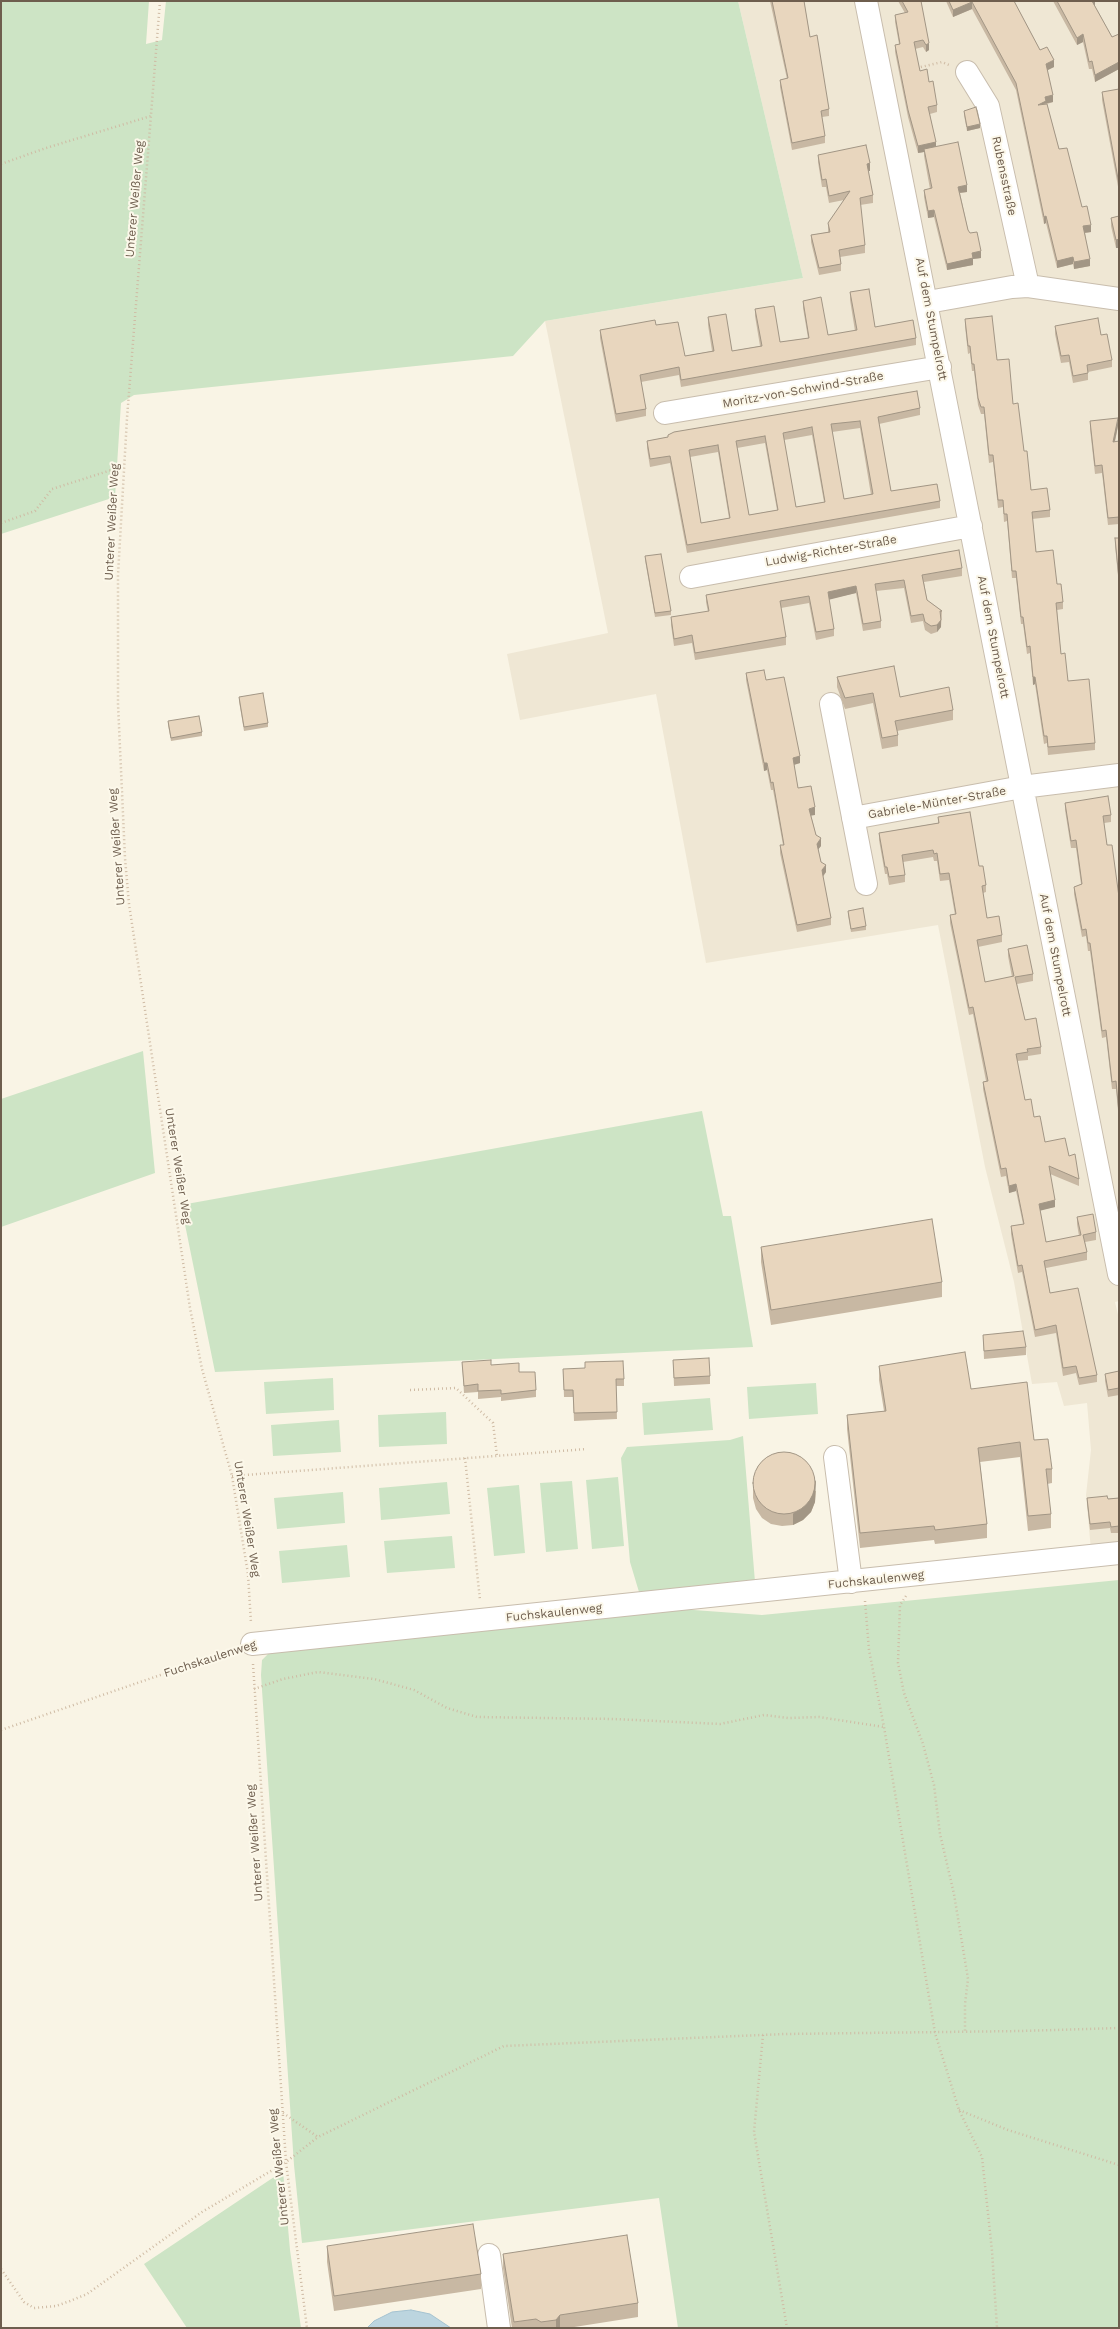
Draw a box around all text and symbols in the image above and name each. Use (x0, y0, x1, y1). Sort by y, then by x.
street label: Rubensstraße (989, 135, 1019, 217)
street label: Unterer Weißer Weg (123, 140, 147, 258)
street label: Auf dem Stumpelrott (912, 256, 950, 382)
street label: Moritz-von-Schwind-Straße (721, 369, 885, 411)
street label: Unterer Weißer Weg (102, 463, 122, 581)
street label: Ludwig-Richter-Straße (764, 532, 898, 570)
street label: Auf dem Stumpelrott (974, 574, 1012, 700)
street label: Gabriele-Münter-Straße (867, 784, 1007, 822)
street label: Unterer Weißer Weg (106, 788, 128, 906)
street label: Auf dem Stumpelrott (1036, 892, 1074, 1018)
street label: Unterer Weißer Weg (162, 1107, 194, 1225)
street label: Unterer Weißer Weg (231, 1460, 263, 1578)
street label: Fuchskaulenweg (827, 1568, 925, 1592)
street label: Fuchskaulenweg (505, 1601, 603, 1625)
street label: Fuchskaulenweg (162, 1637, 258, 1681)
street label: Unterer Weißer Weg (244, 1784, 266, 1902)
street label: Unterer Weißer Weg (266, 2108, 292, 2226)

